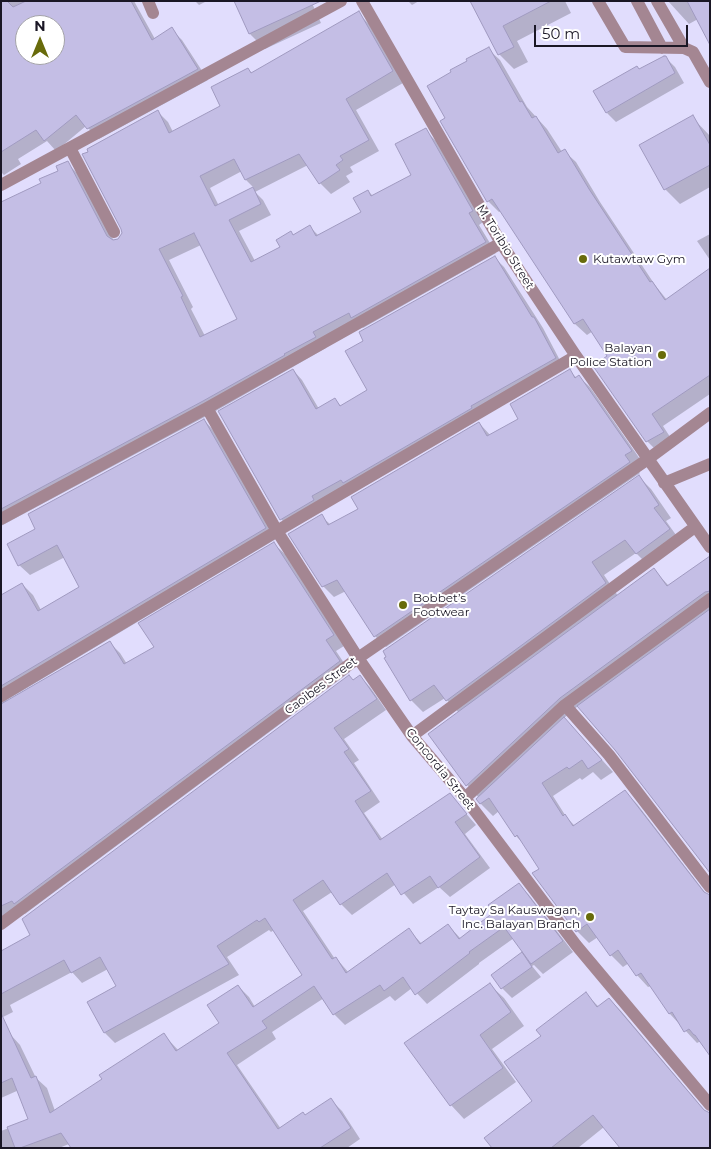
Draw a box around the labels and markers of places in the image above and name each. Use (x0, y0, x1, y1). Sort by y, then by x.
place label: Kutawtaw Gym (593, 252, 685, 266)
marker: Kutawtaw Gym (577, 253, 589, 265)
place label: Balayan Police Station (570, 341, 652, 369)
marker: Balayan Police Station (656, 349, 668, 361)
place label: Bobbet’s Footwear (413, 591, 470, 619)
marker: Bobbet’s Footwear (397, 599, 409, 611)
place label: Taytay Sa Kauswagan, Inc. Balayan Branch (449, 903, 580, 931)
marker: Taytay Sa Kauswagan, Inc. Balayan Branch (584, 911, 596, 923)

